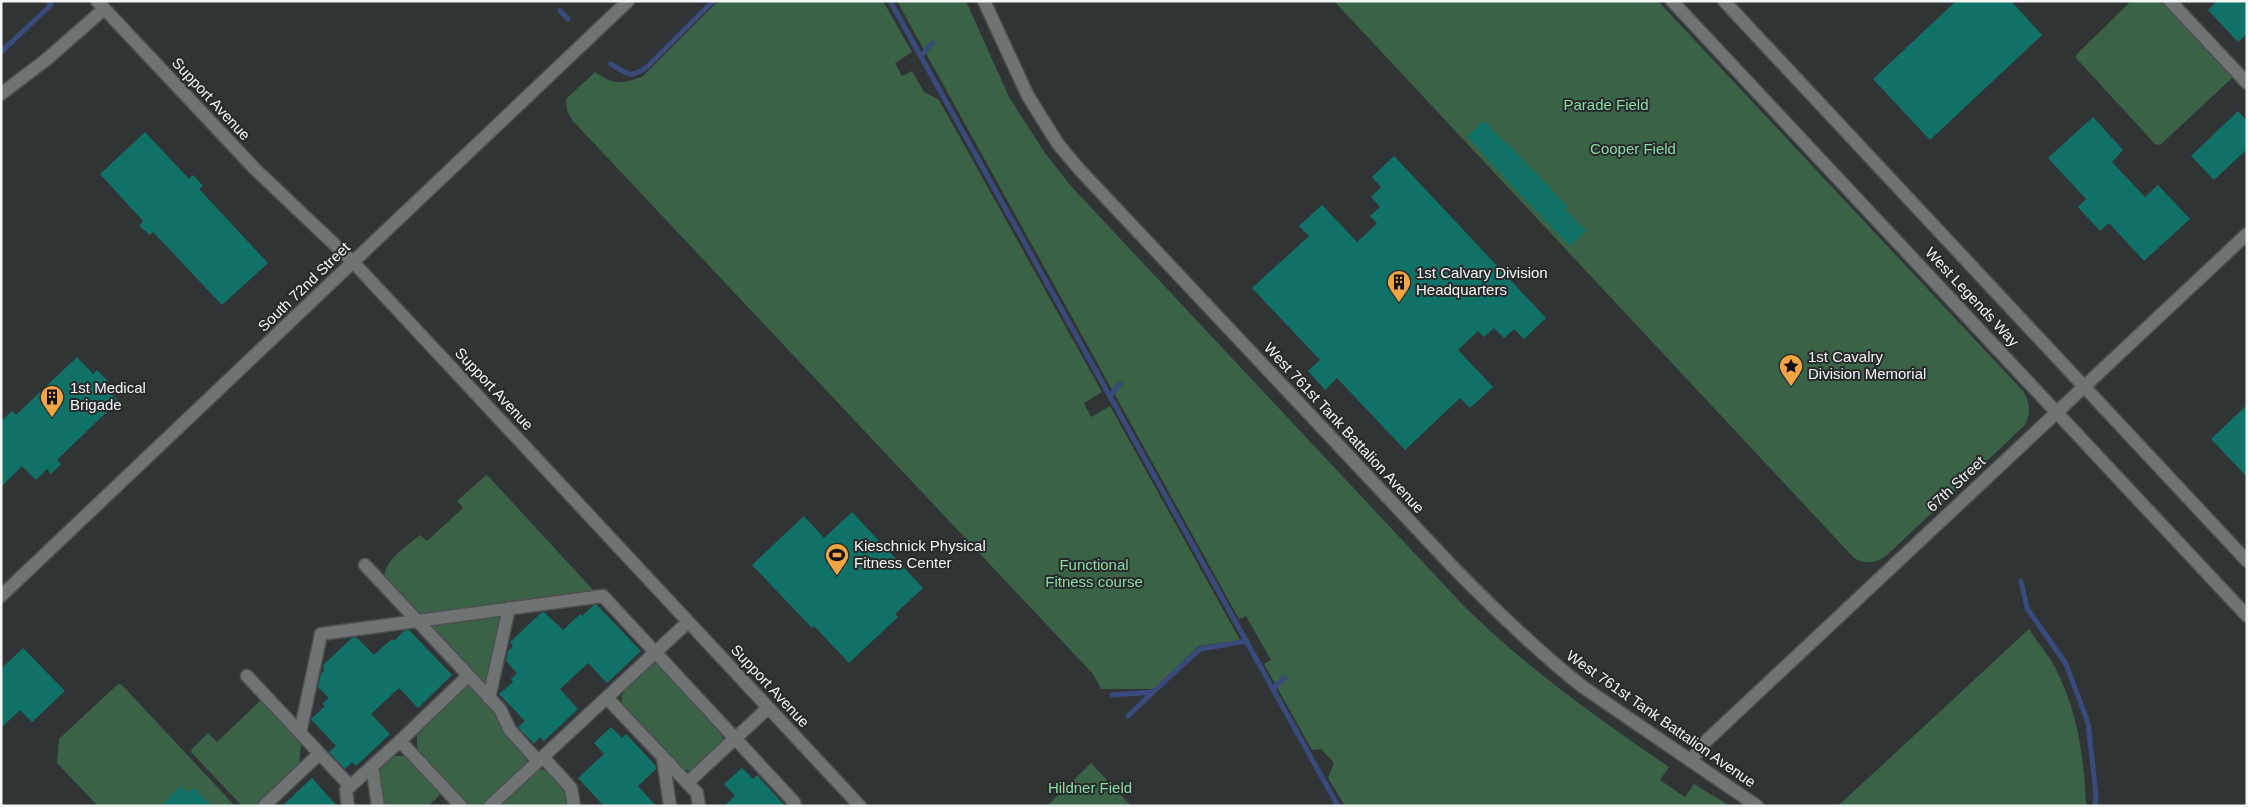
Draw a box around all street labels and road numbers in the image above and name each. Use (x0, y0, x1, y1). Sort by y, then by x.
street label: Support Avenue (169, 54, 254, 143)
street label: South 72nd Street (254, 238, 354, 335)
street label: West Legends Way (1922, 244, 2023, 350)
street label: West 761st Tank Battalion Avenue (1261, 339, 1428, 516)
street label: Support Avenue (452, 344, 537, 433)
street label: 67th Street (1923, 452, 1989, 515)
street label: Support Avenue (728, 641, 813, 730)
street label: West 761st Tank Battalion Avenue (1564, 647, 1759, 791)

